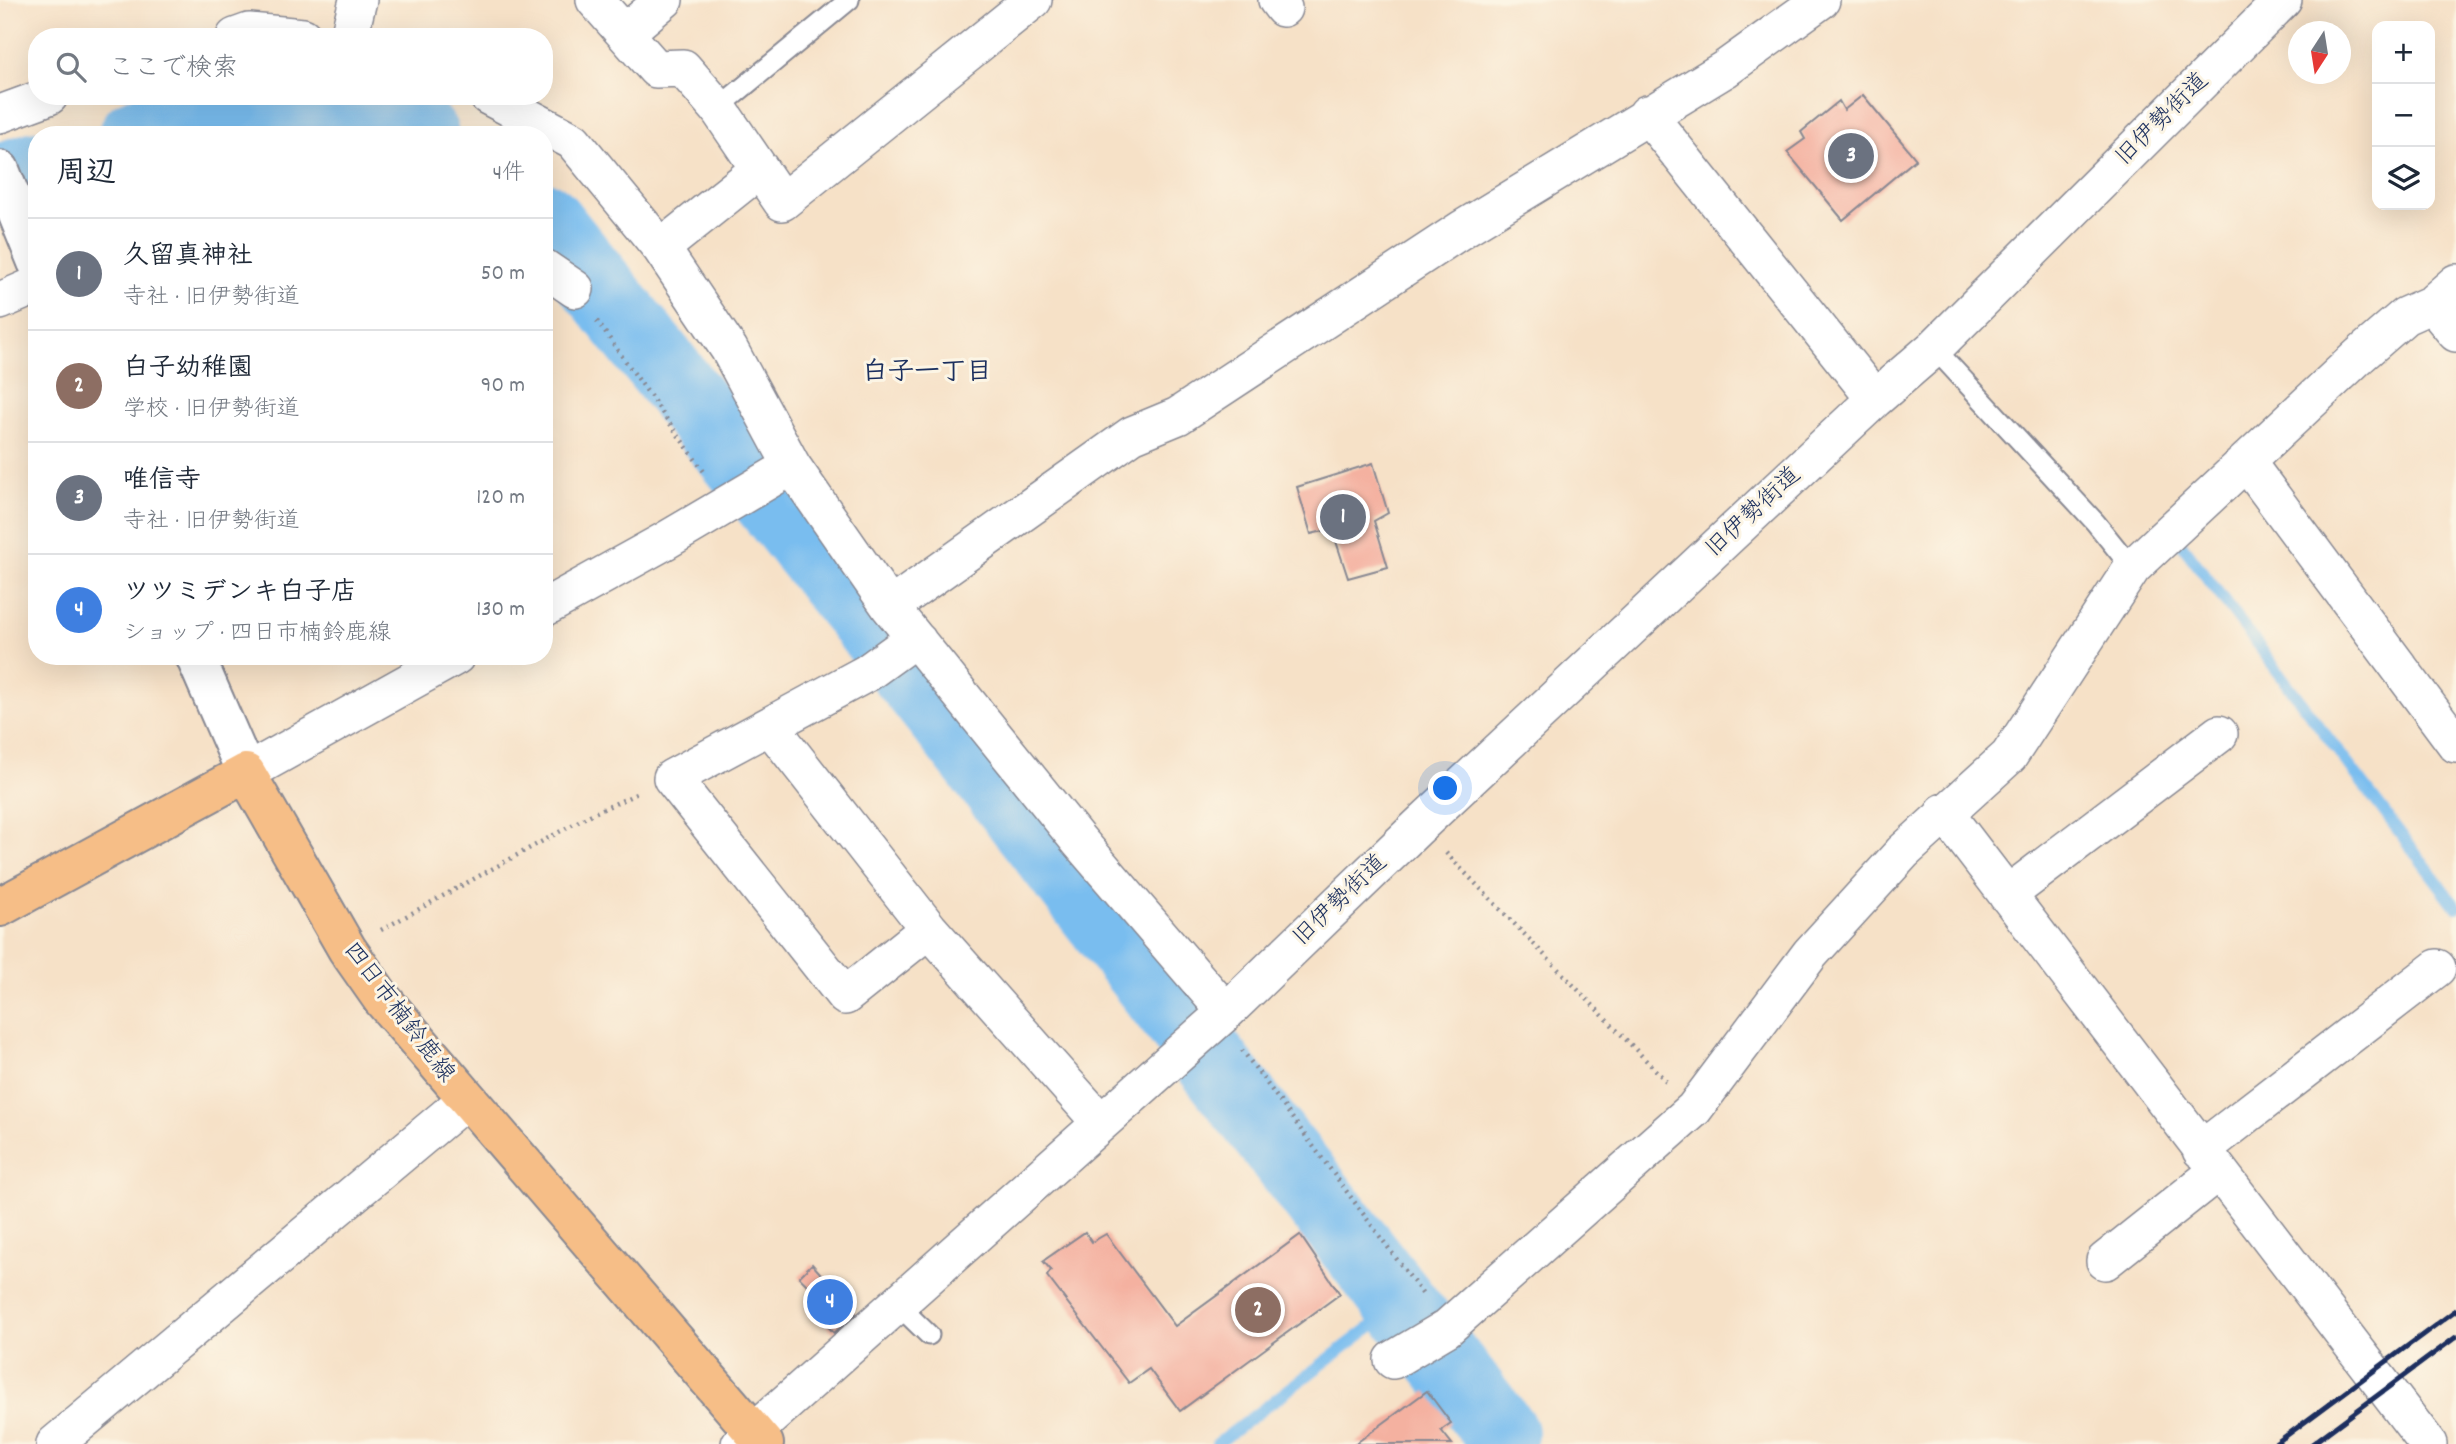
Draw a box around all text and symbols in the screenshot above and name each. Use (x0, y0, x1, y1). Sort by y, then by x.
north arrow (2288, 21, 2351, 84)
map controls (2372, 21, 2435, 210)
button: + (2372, 21, 2435, 84)
search box (28, 28, 553, 105)
icon: search (52, 48, 90, 86)
text: ここで検索 (108, 51, 238, 88)
street label: 旧伊勢街道 (2109, 66, 2217, 174)
button: − (2372, 84, 2435, 147)
pin: 3 (1828, 130, 1874, 182)
button: layers (2372, 147, 2435, 210)
text: 周辺 (56, 154, 116, 197)
text: 4件 (492, 158, 525, 191)
text: 久留真神社 (123, 239, 253, 276)
text: 1 (76, 258, 82, 291)
text: 50 m (481, 258, 525, 291)
text: 寺社 · 旧伊勢街道 (123, 282, 300, 315)
text: 白子幼稚園 (123, 351, 253, 388)
district label: 白子一丁目 (862, 355, 992, 392)
text: 2 (74, 370, 84, 403)
text: 90 m (481, 370, 525, 403)
text: 学校 · 旧伊勢街道 (123, 394, 300, 427)
street label: 旧伊勢街道 (1699, 460, 1809, 566)
text: 唯信寺 (123, 463, 201, 500)
text: 3 (74, 482, 84, 515)
text: 120 m (476, 482, 525, 515)
pin: 1 (1320, 491, 1366, 543)
text: 寺社 · 旧伊勢街道 (123, 506, 300, 539)
text: ツツミデンキ白子店 (123, 575, 357, 612)
text: 4 (74, 594, 84, 627)
text: 130 m (476, 594, 525, 627)
text: ショップ · 四日市楠鈴鹿線 (123, 618, 391, 651)
your location (1428, 771, 1462, 805)
street label: 旧伊勢街道 (1286, 847, 1396, 955)
street label: 四日市楠鈴鹿線 (334, 936, 462, 1090)
pin: 4 (807, 1276, 853, 1328)
pin: 2 (1235, 1284, 1281, 1336)

